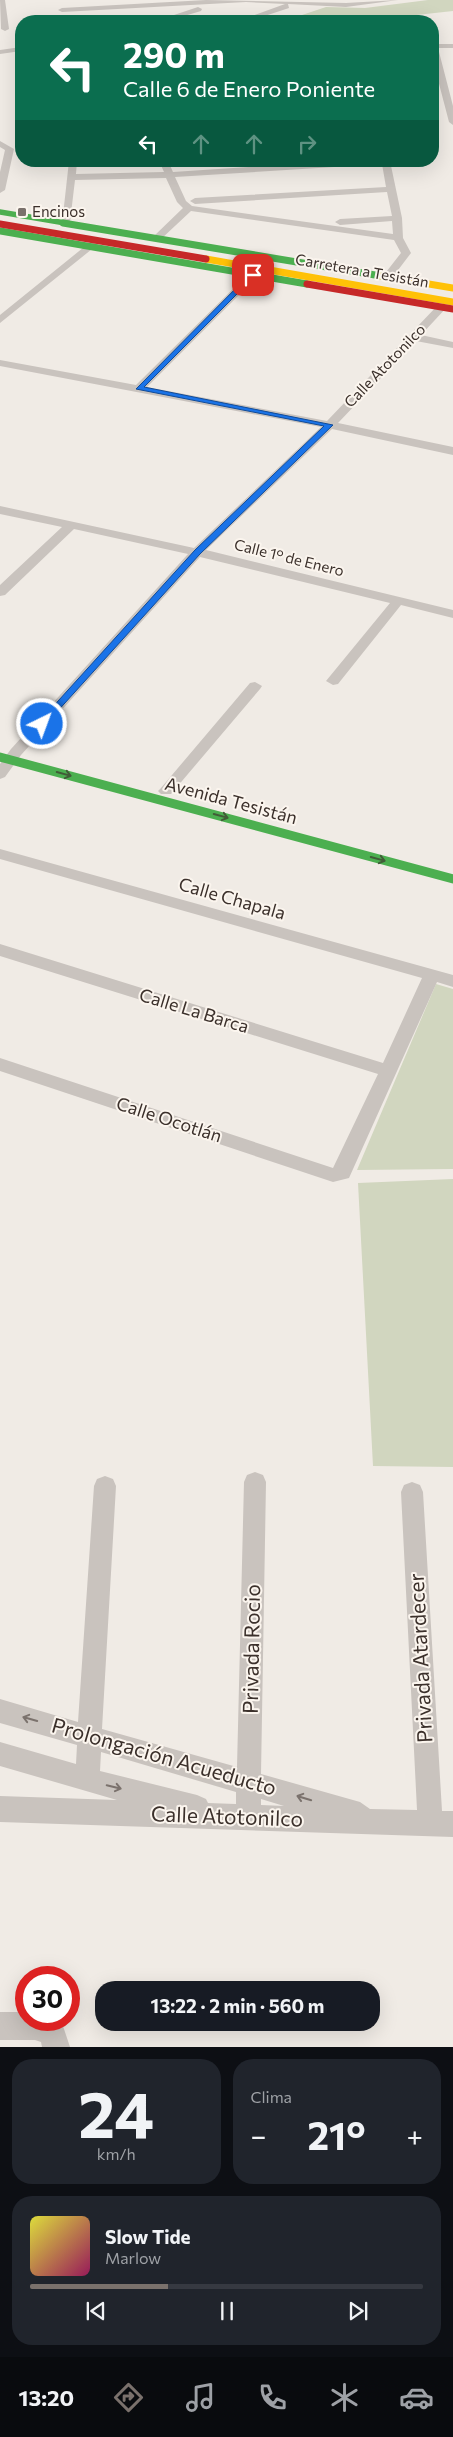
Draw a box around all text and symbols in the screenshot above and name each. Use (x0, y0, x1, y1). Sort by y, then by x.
text: 290 m (123, 32, 225, 75)
icon: left (40, 35, 105, 100)
text: Calle 6 de Enero Poniente (123, 75, 375, 102)
icon: left (134, 130, 162, 158)
icon: ahead (187, 130, 215, 158)
icon: ahead (240, 130, 268, 158)
icon: right (293, 130, 321, 158)
place label: Encinos (32, 202, 85, 220)
marker: Encinos (16, 206, 28, 218)
street label: Carretera a Tesistán (294, 249, 430, 291)
pin (232, 254, 274, 296)
icon: arrive (239, 261, 267, 289)
street label: Calle Atotonilco (340, 320, 429, 411)
street label: Calle 1° de Enero (232, 535, 346, 579)
position arrow (15, 697, 67, 749)
one-way arrow (56, 770, 72, 780)
street label: Avenida Tesistán (163, 772, 300, 828)
one-way arrow (213, 812, 229, 822)
one-way arrow (369, 854, 385, 864)
street label: Calle Chapala (176, 872, 288, 924)
street label: Calle La Barca (137, 983, 252, 1037)
street label: Calle Ocotlán (114, 1092, 225, 1146)
street label: Privada Atardecer (403, 1573, 436, 1744)
street label: Privada Rocio (237, 1584, 264, 1714)
street label: Prolongación Acueducto (49, 1711, 280, 1800)
one-way arrow (23, 1714, 39, 1724)
one-way arrow (105, 1783, 121, 1792)
one-way arrow (296, 1792, 312, 1802)
street label: Calle Atotonilco (150, 1800, 304, 1831)
speed limit sign: 30 (15, 1966, 80, 2031)
text: 13:22 · 2 min · 560 m (151, 1994, 324, 2017)
text: 24 (78, 2072, 154, 2151)
text: Clima (251, 2087, 292, 2106)
text: 21° (307, 2111, 366, 2158)
text: − (251, 2118, 266, 2152)
text: + (407, 2118, 423, 2152)
text: km/h (97, 2144, 136, 2163)
text: Slow Tide (105, 2225, 191, 2248)
text: Marlow (105, 2248, 161, 2267)
icon: previous (82, 2297, 110, 2325)
icon: pause (213, 2297, 241, 2325)
icon: next (344, 2297, 372, 2325)
icon: directions (111, 2380, 146, 2415)
icon: music (183, 2380, 218, 2415)
icon: phone (255, 2380, 290, 2415)
icon: climate (327, 2380, 362, 2415)
icon: car (399, 2380, 434, 2415)
text: 13:20 (19, 2384, 74, 2411)

